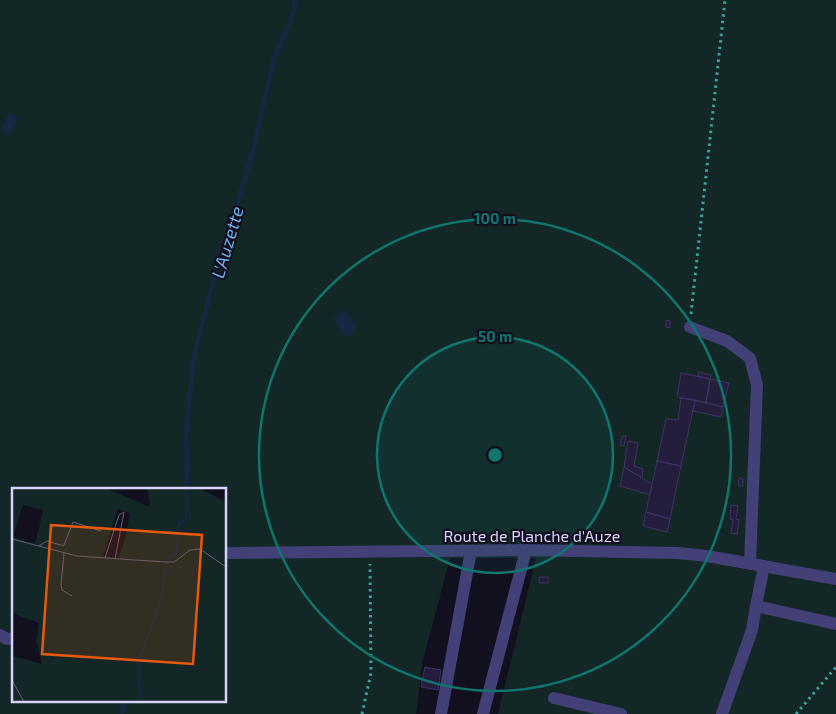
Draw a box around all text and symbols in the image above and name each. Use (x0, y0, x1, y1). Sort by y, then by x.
water label: L'Auzette (206, 203, 248, 281)
text: 100 m (474, 209, 516, 227)
text: 50 m (478, 327, 512, 345)
centre of rings (486, 446, 504, 464)
inset map (12, 488, 226, 702)
street label: Route de Planche d'Auze (444, 526, 620, 545)

